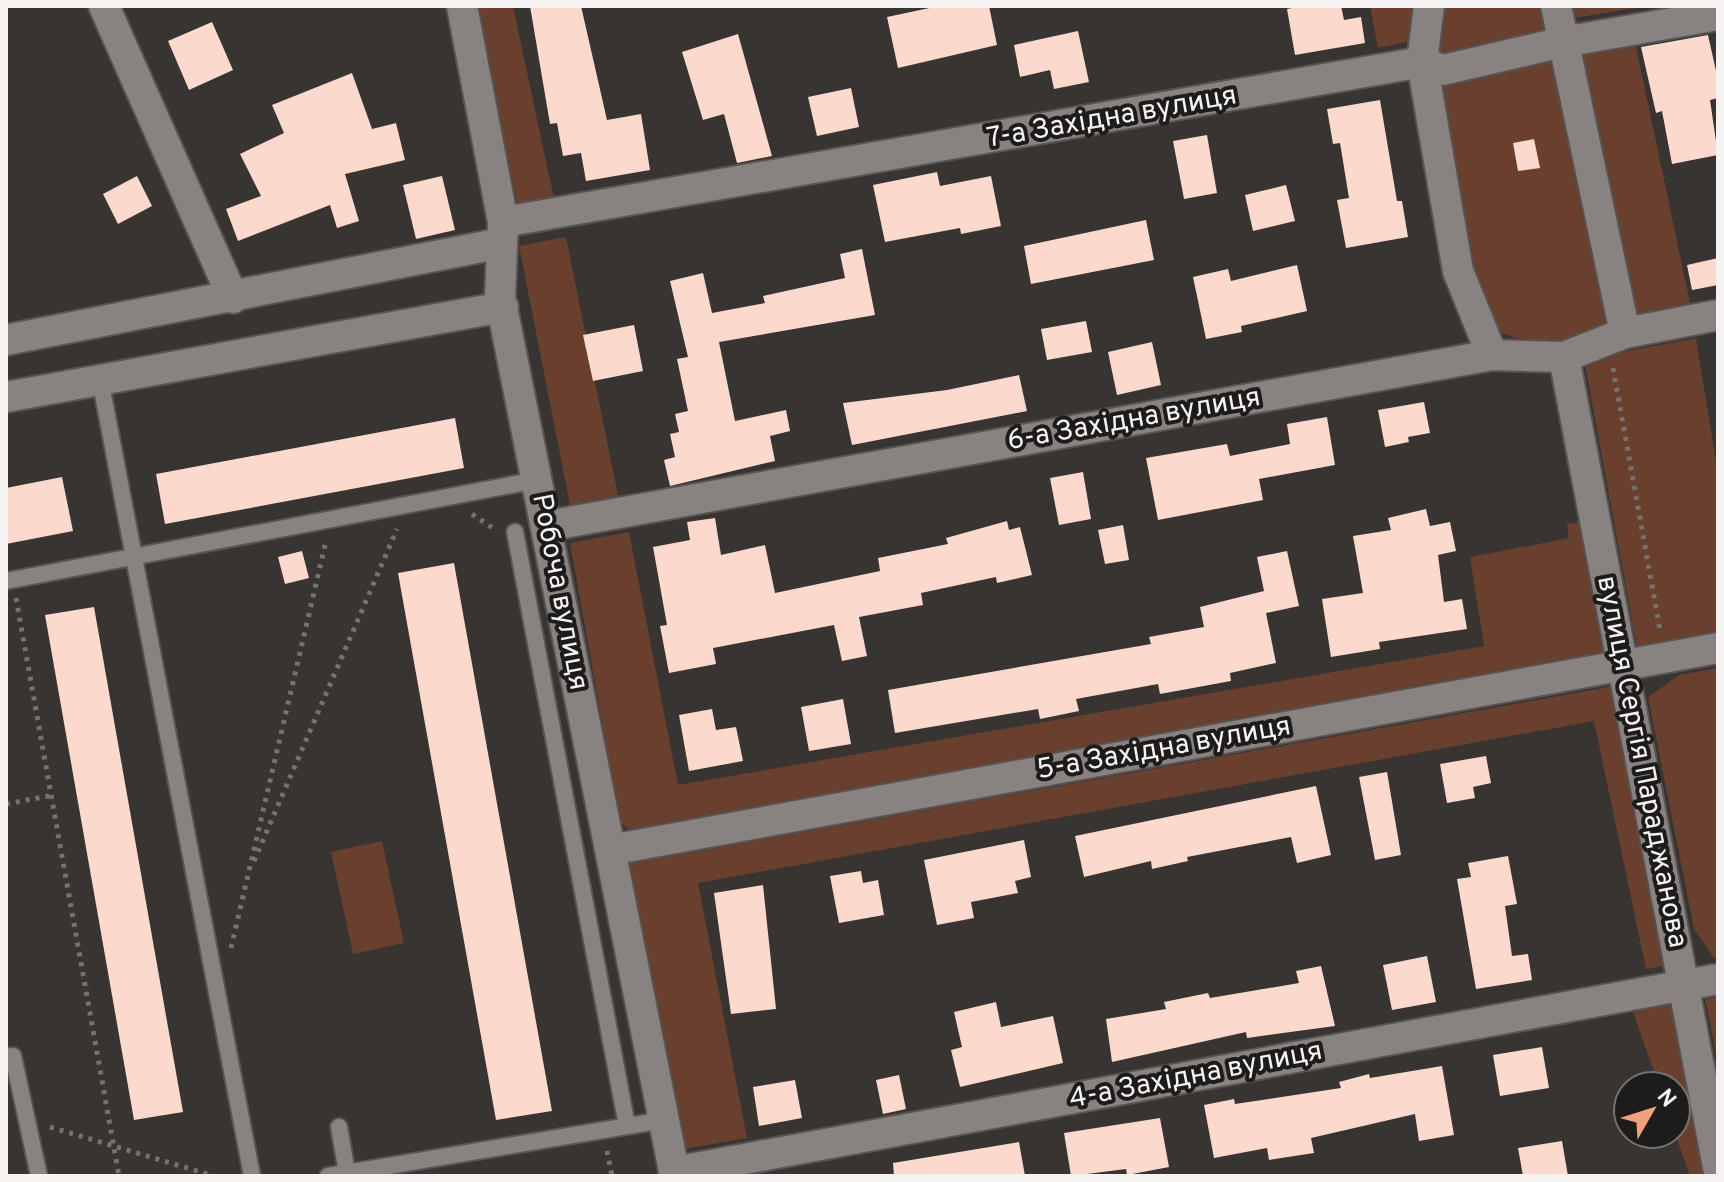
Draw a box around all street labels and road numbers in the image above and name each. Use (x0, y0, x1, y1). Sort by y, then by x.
street label: 7-а Західна вулиця (984, 78, 1240, 158)
street label: 6-а Західна вулиця (1005, 380, 1263, 460)
street label: Робоча вулиця (522, 491, 596, 693)
street label: вулиця Сергія Параджанова (1587, 573, 1695, 951)
street label: 5-а Західна вулиця (1034, 709, 1294, 789)
street label: 4-а Західна вулиця (1066, 1034, 1326, 1118)

